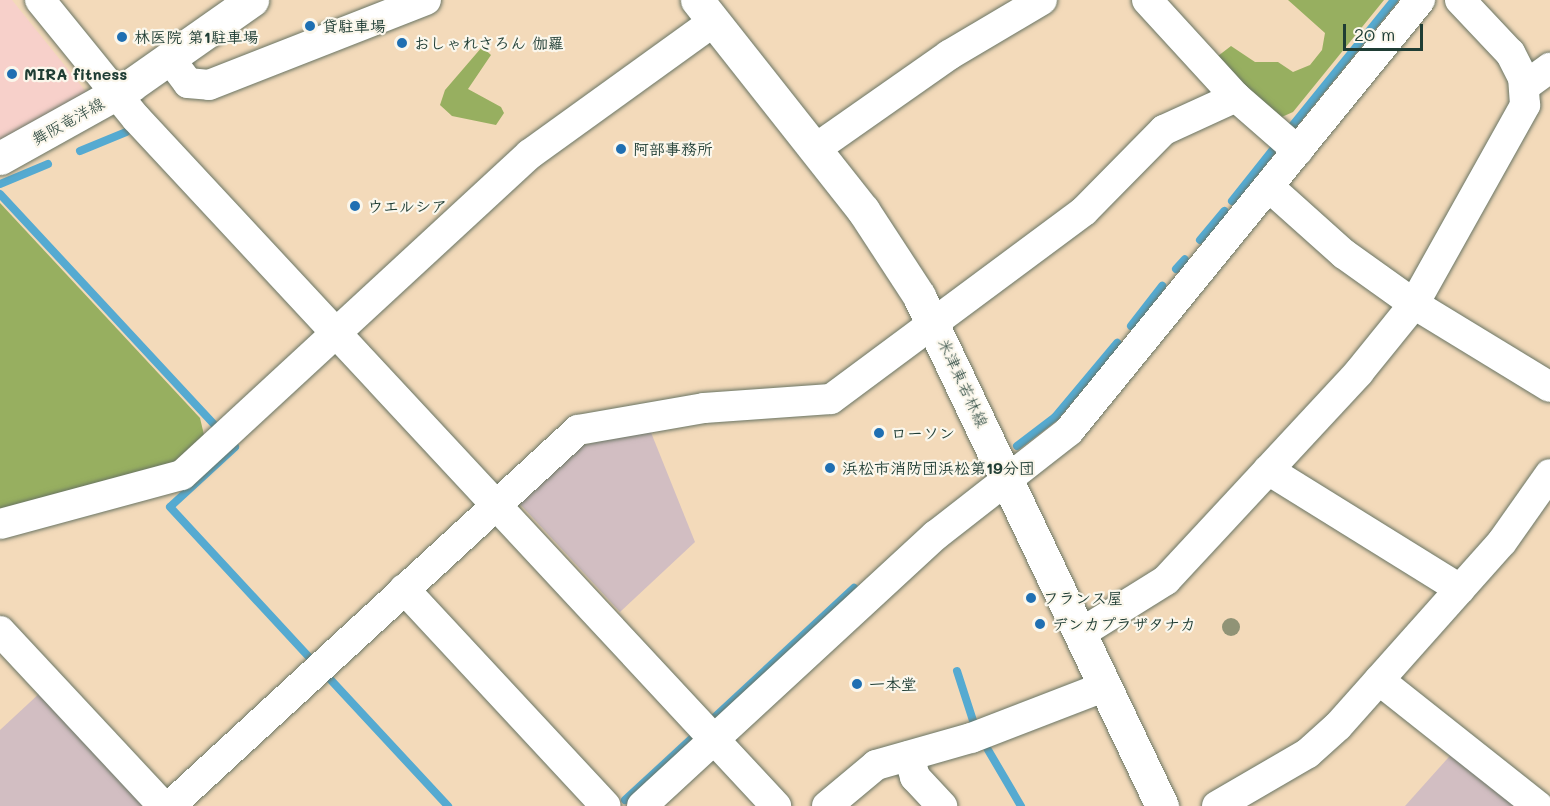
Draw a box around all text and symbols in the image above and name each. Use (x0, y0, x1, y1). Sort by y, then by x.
scale bar (1346, 12, 1426, 50)
place label: 貸駐車場 (322, 16, 386, 36)
marker: 貸駐車場 (303, 19, 317, 33)
text: 20 m (1354, 22, 1395, 46)
place label: 林医院 第1駐車場 (134, 27, 259, 47)
marker: 林医院 第1駐車場 (115, 30, 129, 44)
place label: おしゃれさろん 伽羅 (414, 33, 564, 53)
marker: おしゃれさろん 伽羅 (395, 36, 409, 50)
place label: MIRA fitness (24, 64, 127, 84)
marker: MIRA fitness (5, 67, 19, 81)
street label: 舞阪竜洋線 (28, 93, 108, 149)
place label: 阿部事務所 (633, 139, 713, 159)
marker: 阿部事務所 (614, 142, 628, 156)
place label: ウエルシア (367, 196, 447, 216)
marker: ウエルシア (348, 199, 362, 213)
street label: 米津東若林線 (934, 335, 992, 431)
place label: ローソン (891, 423, 955, 443)
marker: ローソン (872, 426, 886, 440)
place label: 浜松市消防団浜松第19分団 (842, 458, 1035, 478)
marker: 浜松市消防団浜松第19分団 (823, 461, 837, 475)
place label: フランス屋 (1043, 588, 1123, 608)
marker: フランス屋 (1024, 591, 1038, 605)
place label: デンカプラザタナカ (1052, 614, 1196, 634)
marker: デンカプラザタナカ (1033, 617, 1047, 631)
place label: 一本堂 (869, 674, 917, 694)
marker: 一本堂 (850, 677, 864, 691)

